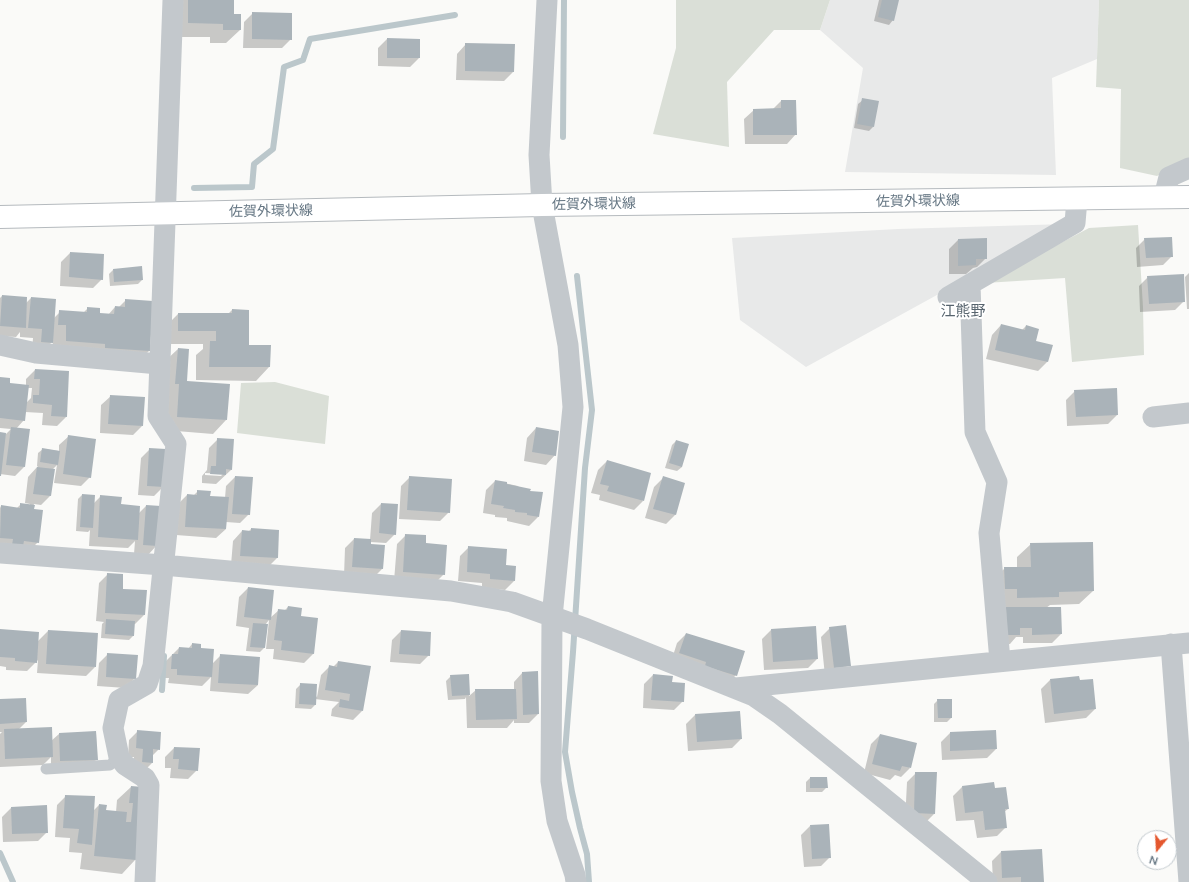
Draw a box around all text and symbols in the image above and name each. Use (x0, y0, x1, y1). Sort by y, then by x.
street label: 佐賀外環状線 (876, 192, 960, 210)
street label: 佐賀外環状線 (552, 195, 636, 213)
street label: 佐賀外環状線 (229, 202, 313, 220)
district label: 江熊野 (941, 302, 985, 320)
north arrow (1137, 830, 1177, 870)
text: N (1147, 853, 1159, 868)

